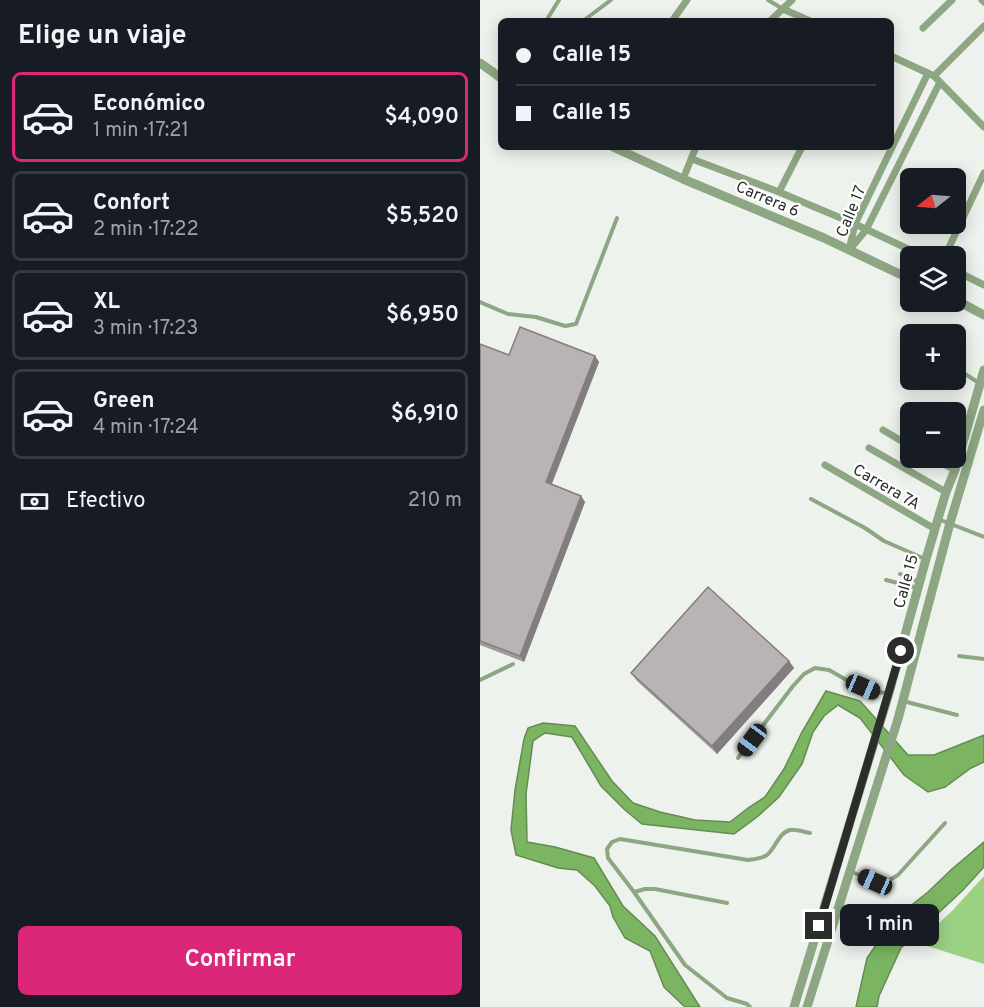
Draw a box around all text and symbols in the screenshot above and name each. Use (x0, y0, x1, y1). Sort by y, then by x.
text: Elige un viaje (18, 19, 187, 53)
text: Calle 15 (552, 42, 631, 69)
icon: car (21, 90, 75, 144)
text: Económico (93, 91, 206, 118)
text: Calle 15 (552, 100, 631, 127)
text: $4,090 (385, 104, 459, 131)
text: 1 min · 17:21 (93, 118, 189, 144)
north arrow (900, 168, 966, 234)
map controls (900, 168, 966, 468)
street label: Carrera 6 (732, 177, 802, 222)
street label: Calle 17 (833, 183, 871, 240)
icon: car (21, 189, 75, 243)
text: Confort (93, 190, 170, 217)
text: $5,520 (386, 203, 459, 230)
text: 2 min · 17:22 (93, 217, 199, 243)
button: layers (900, 246, 966, 312)
icon: car (21, 288, 75, 342)
text: XL (93, 289, 120, 316)
text: $6,950 (386, 302, 459, 329)
text: 3 min · 17:23 (93, 316, 198, 342)
button: + (900, 324, 966, 390)
icon: car (21, 387, 75, 441)
text: Green (93, 388, 155, 415)
text: $6,910 (391, 401, 459, 428)
button: − (900, 402, 966, 468)
text: 4 min · 17:24 (93, 415, 199, 441)
street label: Carrera 7A (849, 460, 923, 515)
icon: cash (18, 485, 51, 518)
text: Efectivo (66, 488, 146, 515)
text: 210 m (408, 488, 462, 514)
street label: Calle 15 (890, 552, 924, 611)
route start (887, 637, 914, 664)
car (843, 672, 883, 702)
car (734, 720, 770, 760)
car (855, 866, 895, 898)
callout: 1 min (840, 905, 939, 947)
route end (805, 912, 832, 939)
text: 1 min (866, 912, 913, 938)
button: Confirmar (18, 926, 462, 995)

